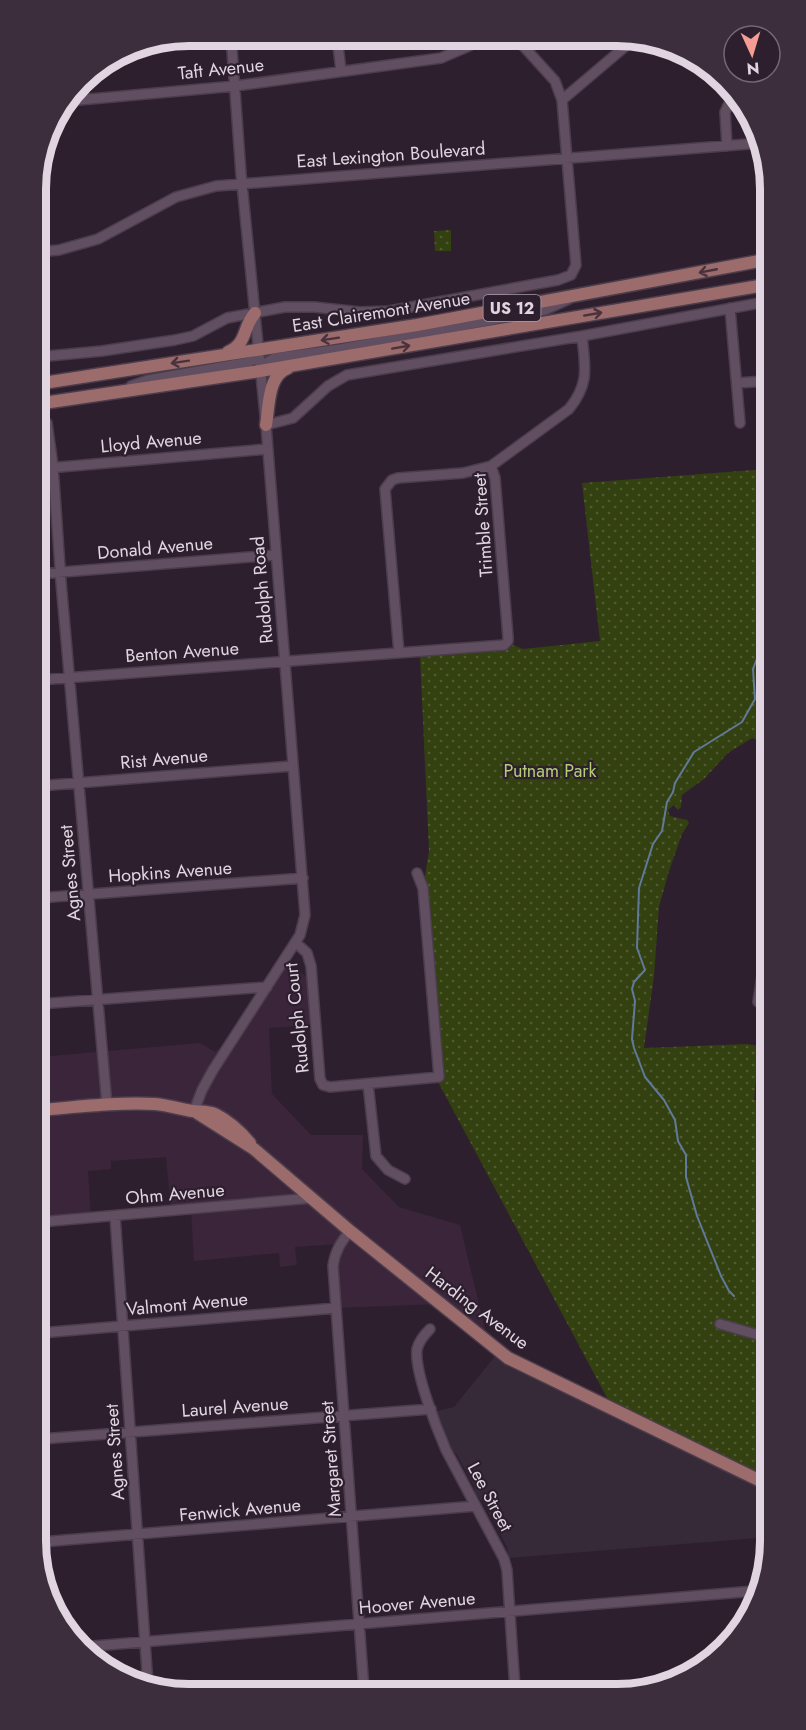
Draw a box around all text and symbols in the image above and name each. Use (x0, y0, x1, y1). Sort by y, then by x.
north arrow (722, 24, 782, 84)
street label: Taft Avenue (177, 52, 265, 86)
text: N (746, 57, 760, 80)
street label: East Lexington Boulevard (296, 135, 486, 175)
one-way arrow (698, 266, 718, 277)
street label: East Clairemont Avenue (290, 285, 472, 339)
road number: US 12 (484, 295, 540, 321)
one-way arrow (583, 309, 602, 320)
one-way arrow (320, 334, 340, 345)
one-way arrow (390, 342, 410, 353)
one-way arrow (170, 357, 190, 368)
street label: Lloyd Avenue (99, 425, 203, 459)
street label: Trimble Street (466, 472, 500, 578)
street label: Donald Avenue (96, 530, 214, 566)
street label: Rudolph Road (244, 535, 280, 645)
street label: Benton Avenue (124, 635, 240, 669)
street label: Rist Avenue (119, 742, 209, 776)
park label: Putnam Park (504, 758, 597, 784)
street label: Agnes Street (53, 823, 87, 922)
street label: Hopkins Avenue (107, 855, 233, 889)
street label: Rudolph Court (278, 961, 316, 1075)
street label: Ohm Avenue (124, 1177, 226, 1211)
street label: Harding Avenue (420, 1260, 534, 1356)
street label: Valmont Avenue (125, 1286, 249, 1322)
street label: Laurel Avenue (181, 1390, 289, 1424)
street label: Margaret Street (314, 1400, 348, 1518)
street label: Agnes Street (99, 1402, 131, 1501)
street label: Lee Street (461, 1458, 519, 1537)
street label: Fenwick Avenue (178, 1492, 302, 1528)
street label: Hoover Avenue (358, 1585, 476, 1621)

